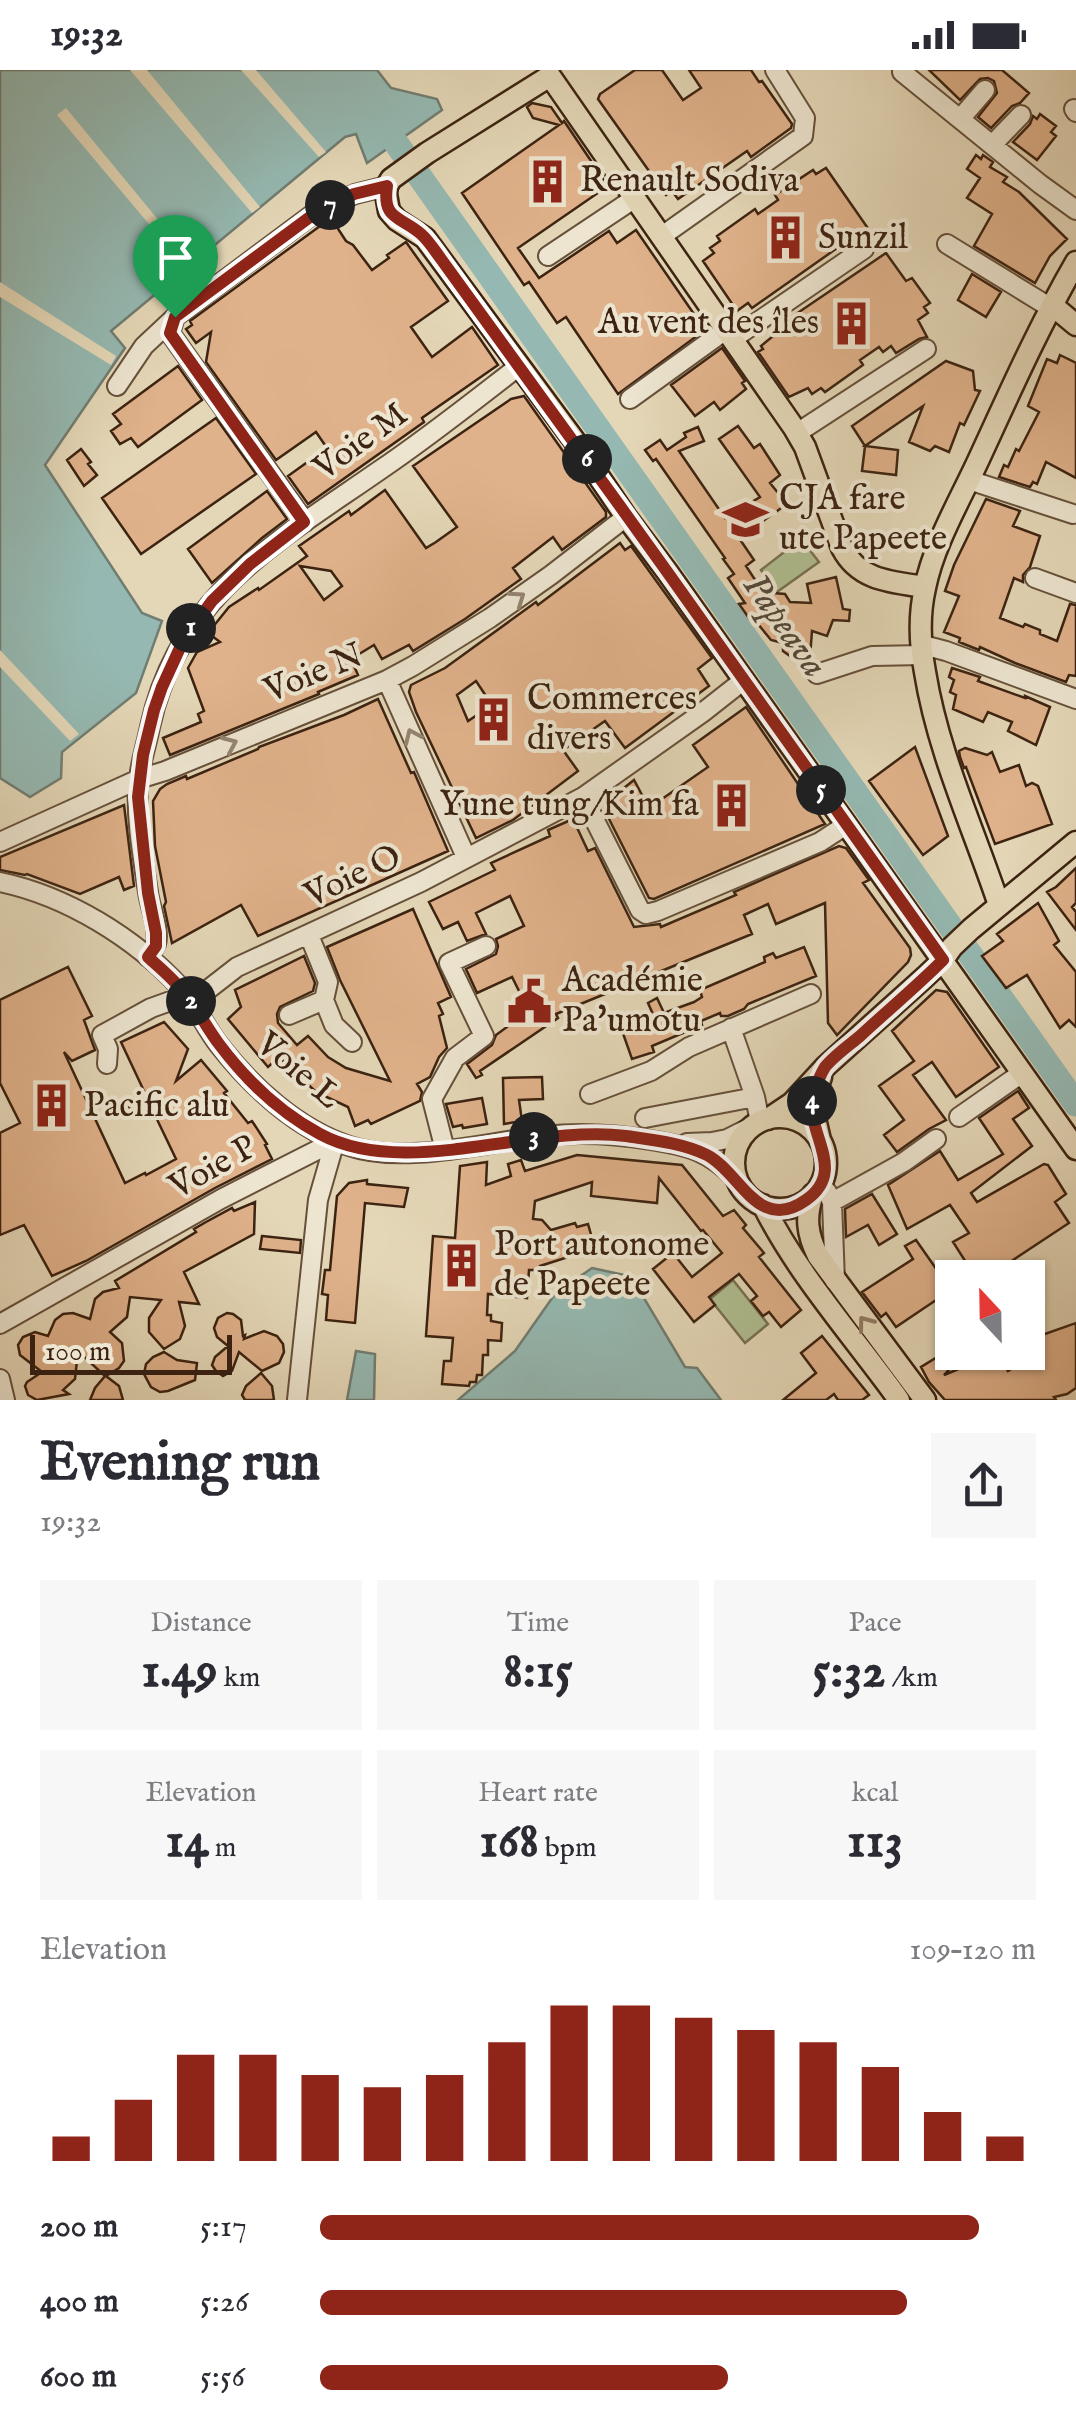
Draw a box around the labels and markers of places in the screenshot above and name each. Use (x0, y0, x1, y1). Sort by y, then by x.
building icon: Renault Sodiva (523, 157, 571, 205)
place label: Renault Sodiva (580, 159, 800, 204)
pin: 7 (305, 180, 355, 230)
building icon: Sunzil (761, 214, 809, 262)
pin (133, 215, 218, 318)
place label: Sunzil (818, 216, 908, 261)
building icon: Au vent des îles (828, 299, 876, 347)
place label: Au vent des îles (597, 301, 819, 346)
pin: 6 (562, 434, 612, 484)
place label: CJA fare ute Papeete (779, 477, 947, 562)
school or university icon: CJA fare ute Papeete (722, 495, 770, 543)
pin: 1 (166, 603, 216, 653)
place label: Commerces divers (527, 677, 697, 762)
building icon: Commerces divers (470, 695, 518, 743)
pin: 5 (796, 765, 846, 815)
building icon: Yune tung/Kim fa (708, 781, 756, 829)
place label: Yune tung/Kim fa (439, 783, 700, 828)
place label: Académie Pa'umotu (561, 959, 703, 1044)
pin: 2 (166, 976, 216, 1026)
public building icon: Académie Pa'umotu (505, 977, 553, 1025)
pin: 4 (787, 1076, 837, 1126)
building icon: Pacific alu (27, 1082, 75, 1130)
place label: Pacific alu (84, 1084, 229, 1129)
pin: 3 (509, 1112, 559, 1162)
place label: Port autonome de Papeete (494, 1223, 709, 1308)
building icon: Port autonome de Papeete (437, 1241, 485, 1289)

